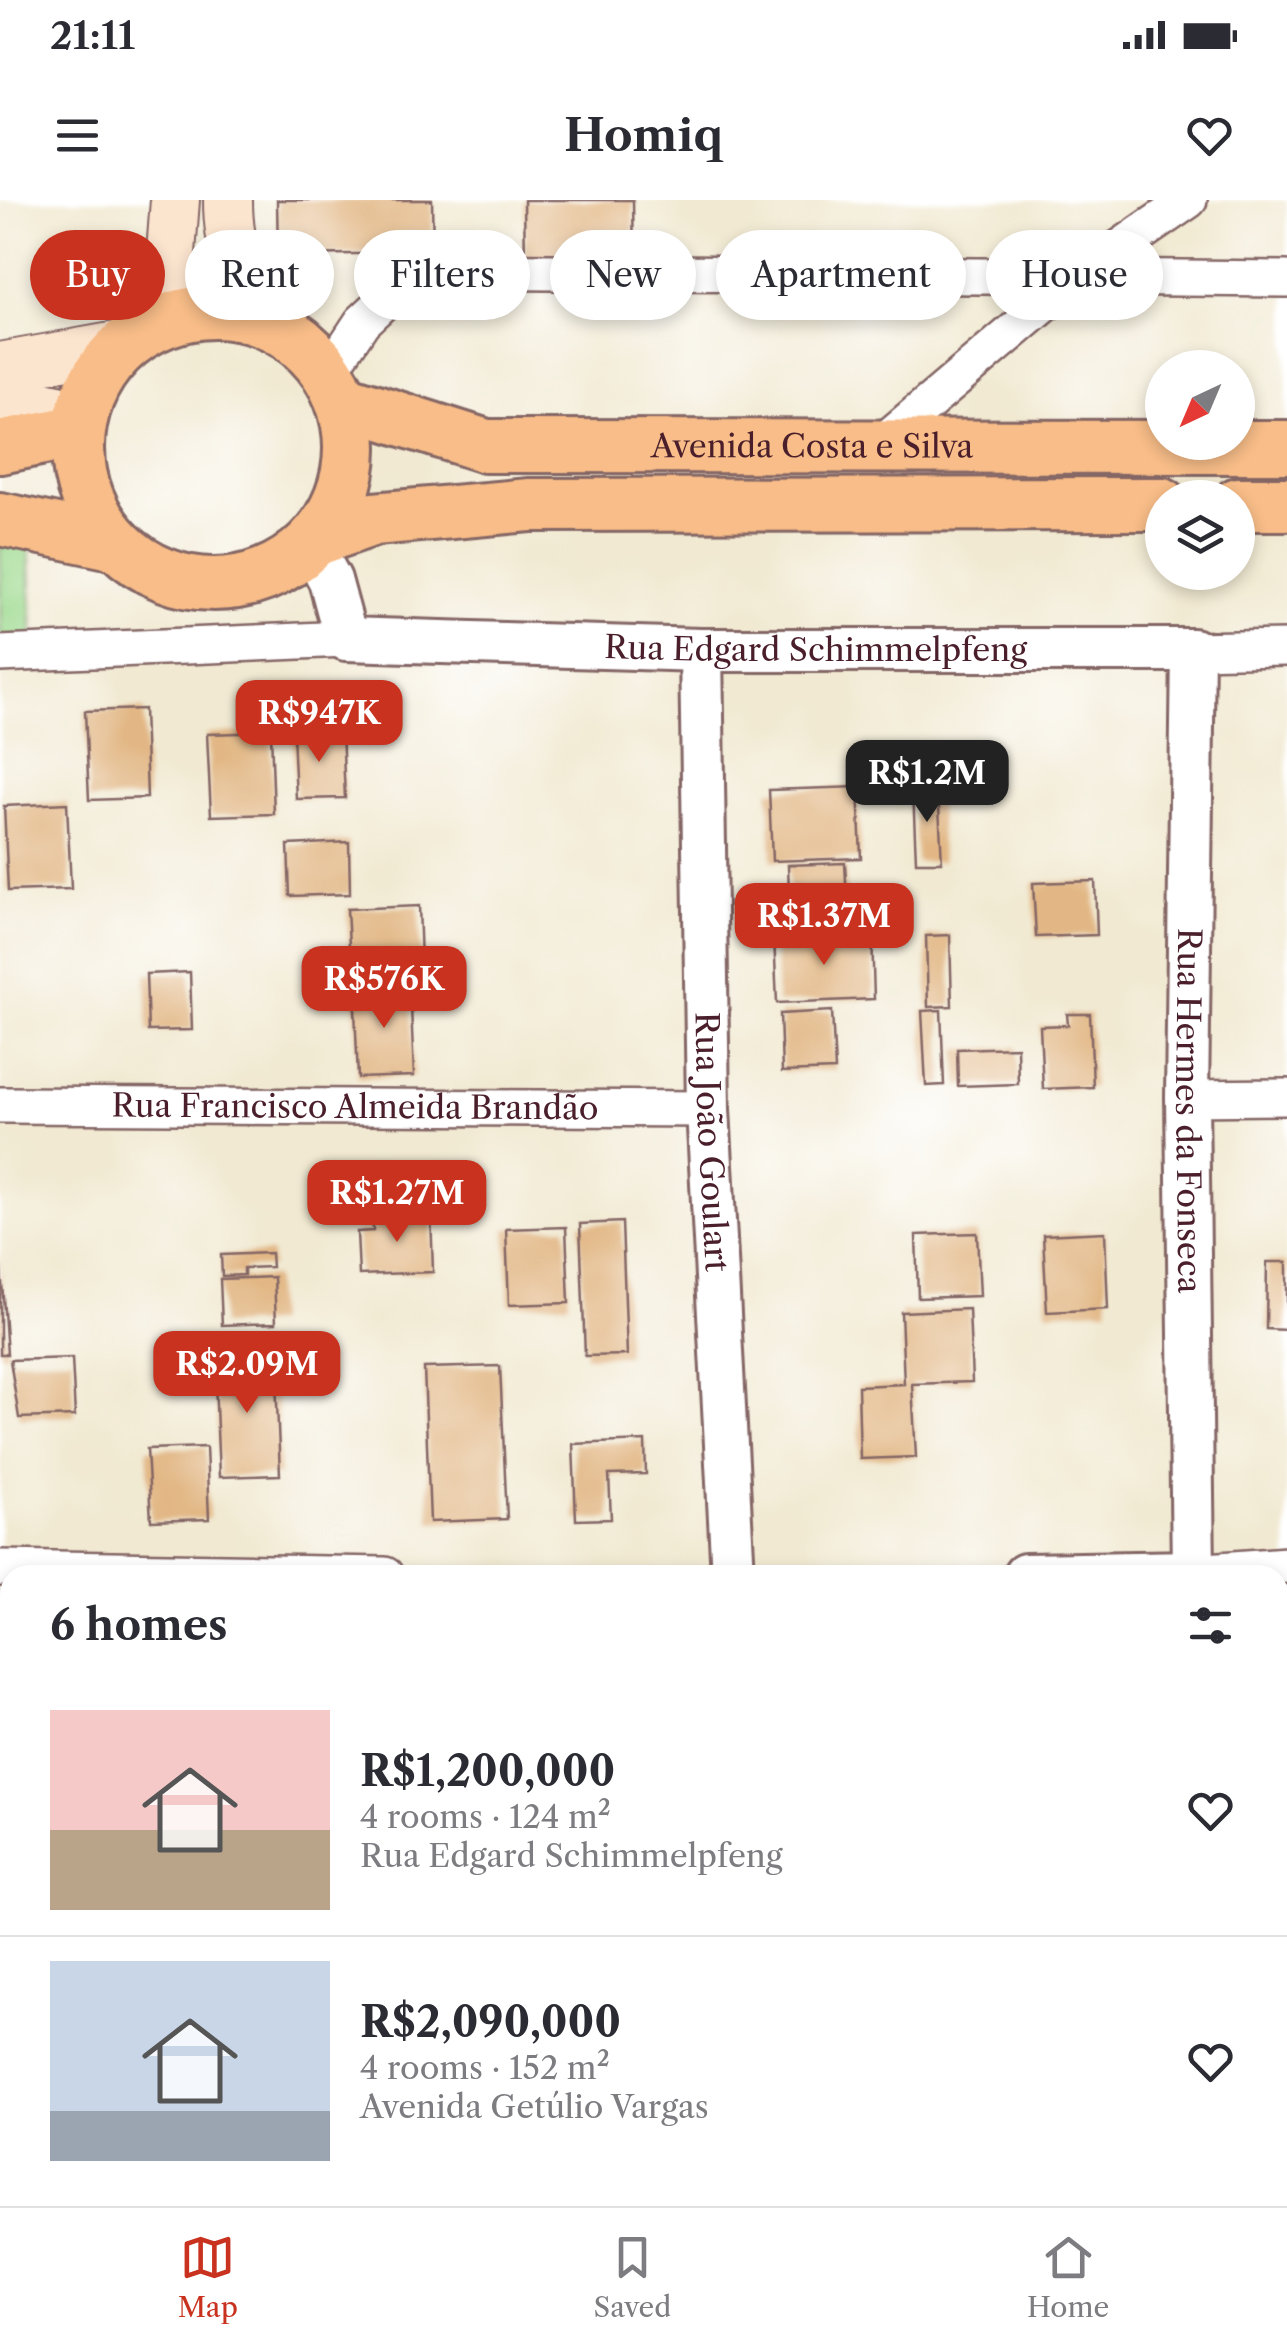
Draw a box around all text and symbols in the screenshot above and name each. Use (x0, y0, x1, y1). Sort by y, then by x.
text: 21:11 (50, 12, 135, 59)
text: Homiq (564, 107, 723, 163)
icon: menu (50, 108, 105, 163)
icon: heart (1182, 108, 1237, 163)
chip: Buy (30, 230, 165, 320)
chip: Rent (185, 230, 334, 320)
chip: Filters (354, 230, 530, 320)
chip: New (550, 230, 696, 320)
chip: Apartment (716, 230, 966, 320)
chip: House (986, 230, 1163, 320)
north arrow (1145, 350, 1255, 460)
map controls (1145, 350, 1255, 590)
street label: Avenida Costa e Silva (650, 426, 974, 466)
button: layers (1145, 480, 1255, 590)
street label: Rua Edgard Schimmelpfeng (604, 627, 1028, 669)
pin: R$947K (238, 680, 400, 765)
text: R$947K (258, 693, 380, 732)
pin: R$1.2M (846, 740, 1008, 825)
text: R$1.2M (868, 753, 986, 792)
pin: R$1.37M (732, 883, 916, 968)
text: R$1.37M (757, 896, 891, 935)
street label: Rua Hermes da Fonseca (1168, 928, 1209, 1294)
pin: R$576K (303, 946, 465, 1031)
text: R$576K (324, 959, 444, 998)
street label: Rua João Goulart (688, 1012, 737, 1273)
street label: Rua Francisco Almeida Brandão (111, 1086, 599, 1127)
pin: R$1.27M (305, 1160, 489, 1245)
text: R$1.27M (329, 1173, 465, 1212)
pin: R$2.09M (155, 1331, 339, 1416)
text: R$2.09M (175, 1344, 319, 1383)
icon: filters (1183, 1598, 1238, 1653)
text: 6 homes (50, 1599, 228, 1651)
text: R$1,200,000 (360, 1745, 615, 1797)
icon: home (130, 1750, 250, 1870)
icon: heart (1183, 1783, 1238, 1838)
text: 4 rooms · 124 m² (360, 1797, 611, 1836)
text: Rua Edgard Schimmelpfeng (360, 1836, 783, 1875)
text: R$2,090,000 (360, 1996, 621, 2048)
icon: home (130, 2001, 250, 2121)
icon: heart (1183, 2034, 1238, 2089)
text: 4 rooms · 152 m² (360, 2048, 610, 2087)
text: Avenida Getúlio Vargas (360, 2087, 709, 2126)
tab: Map (178, 2230, 238, 2324)
tab: Saved (594, 2230, 671, 2324)
tab: Home (1027, 2230, 1109, 2324)

